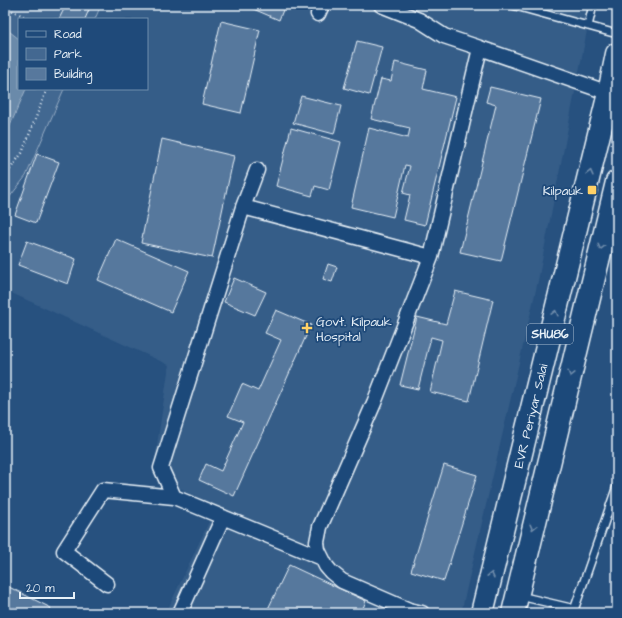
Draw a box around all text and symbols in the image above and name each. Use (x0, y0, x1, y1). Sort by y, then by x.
legend (18, 18, 148, 90)
text: Road (54, 26, 82, 43)
text: Park (54, 46, 82, 63)
text: Building (54, 66, 92, 84)
one-way arrow (585, 170, 593, 176)
place label: Kilpauk (543, 182, 583, 200)
marker: Kilpauk (586, 184, 598, 196)
one-way arrow (598, 244, 606, 251)
one-way arrow (551, 310, 559, 316)
place label: Govt. Kilpauk Hospital (316, 313, 392, 346)
marker: Govt. Kilpauk Hospital (301, 322, 313, 334)
road number: SHU86 (527, 324, 573, 344)
street label: EVR Periyar Salai (510, 362, 553, 470)
one-way arrow (567, 371, 575, 377)
one-way arrow (530, 524, 538, 530)
one-way arrow (487, 572, 495, 578)
scale bar (20, 574, 74, 600)
text: 20 m (26, 580, 55, 597)

